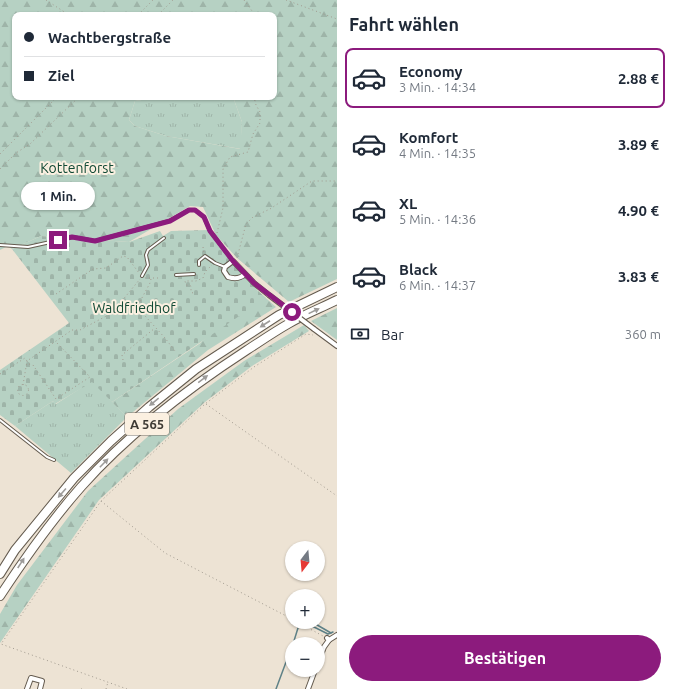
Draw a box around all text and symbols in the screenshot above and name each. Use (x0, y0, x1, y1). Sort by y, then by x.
text: Fahrt wählen (349, 14, 459, 34)
text: Wachtbergstraße (48, 29, 171, 46)
icon: car (351, 60, 387, 96)
text: Economy (399, 63, 463, 80)
text: Ziel (48, 67, 75, 84)
text: 2.88 € (618, 70, 659, 87)
text: 3 Min. · 14:34 (399, 80, 476, 94)
icon: car (351, 126, 387, 162)
text: Komfort (399, 129, 458, 146)
text: 3.89 € (618, 136, 659, 153)
text: 4 Min. · 14:35 (399, 146, 476, 160)
park label: Kottenforst (40, 160, 114, 176)
callout: 1 Min. (21, 182, 95, 210)
text: 1 Min. (40, 189, 76, 203)
icon: car (351, 192, 387, 228)
text: XL (399, 195, 417, 212)
text: 4.90 € (618, 202, 659, 219)
text: 5 Min. · 14:36 (399, 212, 476, 226)
route end (49, 231, 67, 249)
icon: car (351, 258, 387, 294)
text: Black (399, 261, 438, 278)
text: 3.83 € (618, 268, 659, 285)
text: 6 Min. · 14:37 (399, 278, 476, 292)
park label: Waldfriedhof (92, 300, 176, 316)
route start (283, 303, 301, 321)
one-way arrow (308, 308, 319, 314)
one-way arrow (260, 320, 270, 328)
icon: cash (349, 323, 371, 345)
text: Bar (381, 326, 404, 343)
text: 360 m (625, 327, 661, 341)
one-way arrow (197, 375, 208, 383)
one-way arrow (149, 398, 160, 407)
road number: A 565 (125, 413, 169, 435)
one-way arrow (99, 458, 109, 468)
one-way arrow (57, 488, 66, 499)
north arrow (285, 541, 325, 581)
map controls (285, 541, 325, 677)
one-way arrow (18, 558, 25, 569)
button: + (285, 589, 325, 629)
button: Bestätigen (349, 635, 661, 681)
button: − (285, 637, 325, 677)

